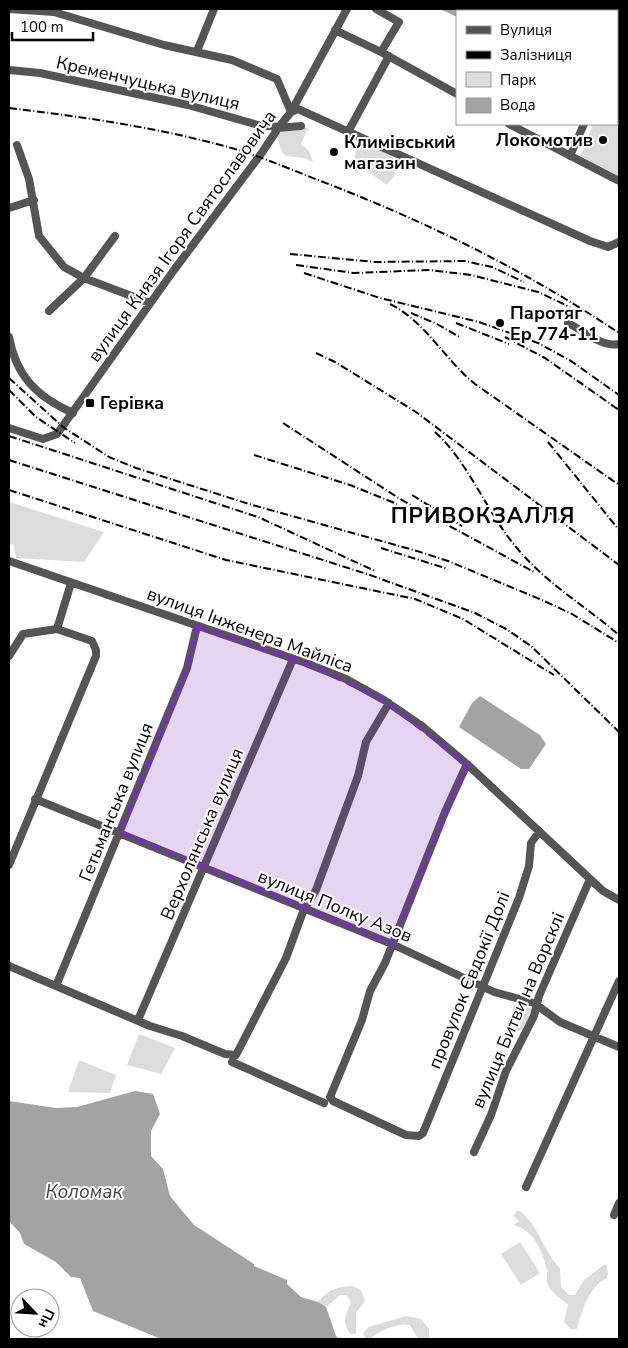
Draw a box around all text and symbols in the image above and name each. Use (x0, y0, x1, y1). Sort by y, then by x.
scale bar (12, 10, 94, 42)
legend (456, 10, 618, 125)
text: 100 m (20, 17, 64, 37)
text: Вулиця (500, 20, 552, 40)
text: Залізниця (500, 45, 572, 65)
street label: Кременчуцька вулиця (54, 50, 242, 116)
text: Парк (500, 70, 536, 90)
text: Вода (500, 95, 536, 115)
street label: вулиця Князя Ігоря Святославовича (82, 105, 282, 367)
place label: Локомотив (496, 128, 593, 152)
place label: Климівський магазин (344, 130, 456, 175)
marker: Локомотив (597, 134, 609, 146)
marker: Климівський магазин (328, 146, 340, 158)
place label: Паротяг Ер 774-11 (510, 301, 598, 346)
marker: Паротяг Ер 774-11 (494, 317, 506, 329)
place label: Герівка (100, 391, 164, 415)
marker: Герівка (84, 397, 96, 409)
district label: ПРИВОКЗАЛЛЯ (391, 501, 575, 531)
street label: вулиця Інженера Майліса (144, 582, 356, 678)
street label: Гетьманська вулиця (73, 719, 159, 885)
street label: Верхолянська вулиця (155, 744, 249, 924)
street label: вулиця Полку Азов (254, 864, 416, 948)
street label: провулок Євдокії Долі (422, 888, 516, 1072)
street label: вулиця Битви на Ворсклі (466, 908, 570, 1112)
water label: Коломак (45, 1179, 124, 1205)
north arrow (10, 1288, 60, 1338)
text: Пн (34, 1306, 59, 1331)

